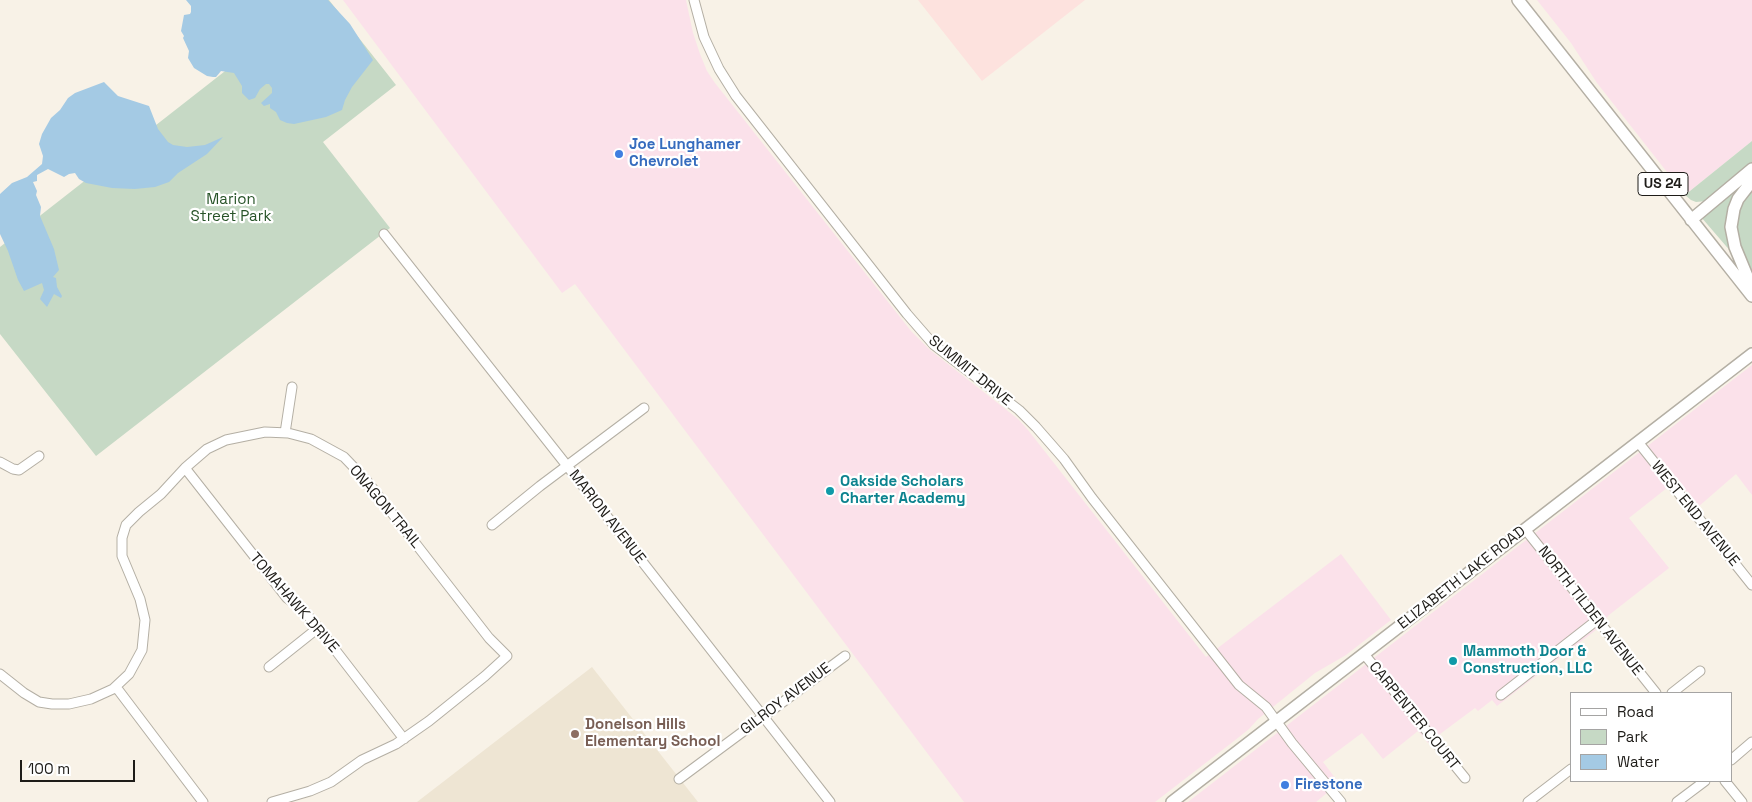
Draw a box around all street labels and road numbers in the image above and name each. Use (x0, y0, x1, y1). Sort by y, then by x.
road number: US 24 (1638, 172, 1688, 195)
street label: SUMMIT DRIVE (925, 332, 1015, 410)
street label: WEST END AVENUE (1647, 458, 1743, 570)
street label: ONAGON TRAIL (345, 462, 425, 552)
street label: MARION AVENUE (565, 466, 649, 568)
street label: ELIZABETH LAKE ROAD (1395, 523, 1529, 633)
street label: NORTH TILDEN AVENUE (1534, 543, 1646, 679)
street label: TOMAHAWK DRIVE (246, 549, 342, 657)
street label: CARPENTER COURT (1365, 658, 1463, 774)
street label: GILROY AVENUE (737, 659, 835, 739)

